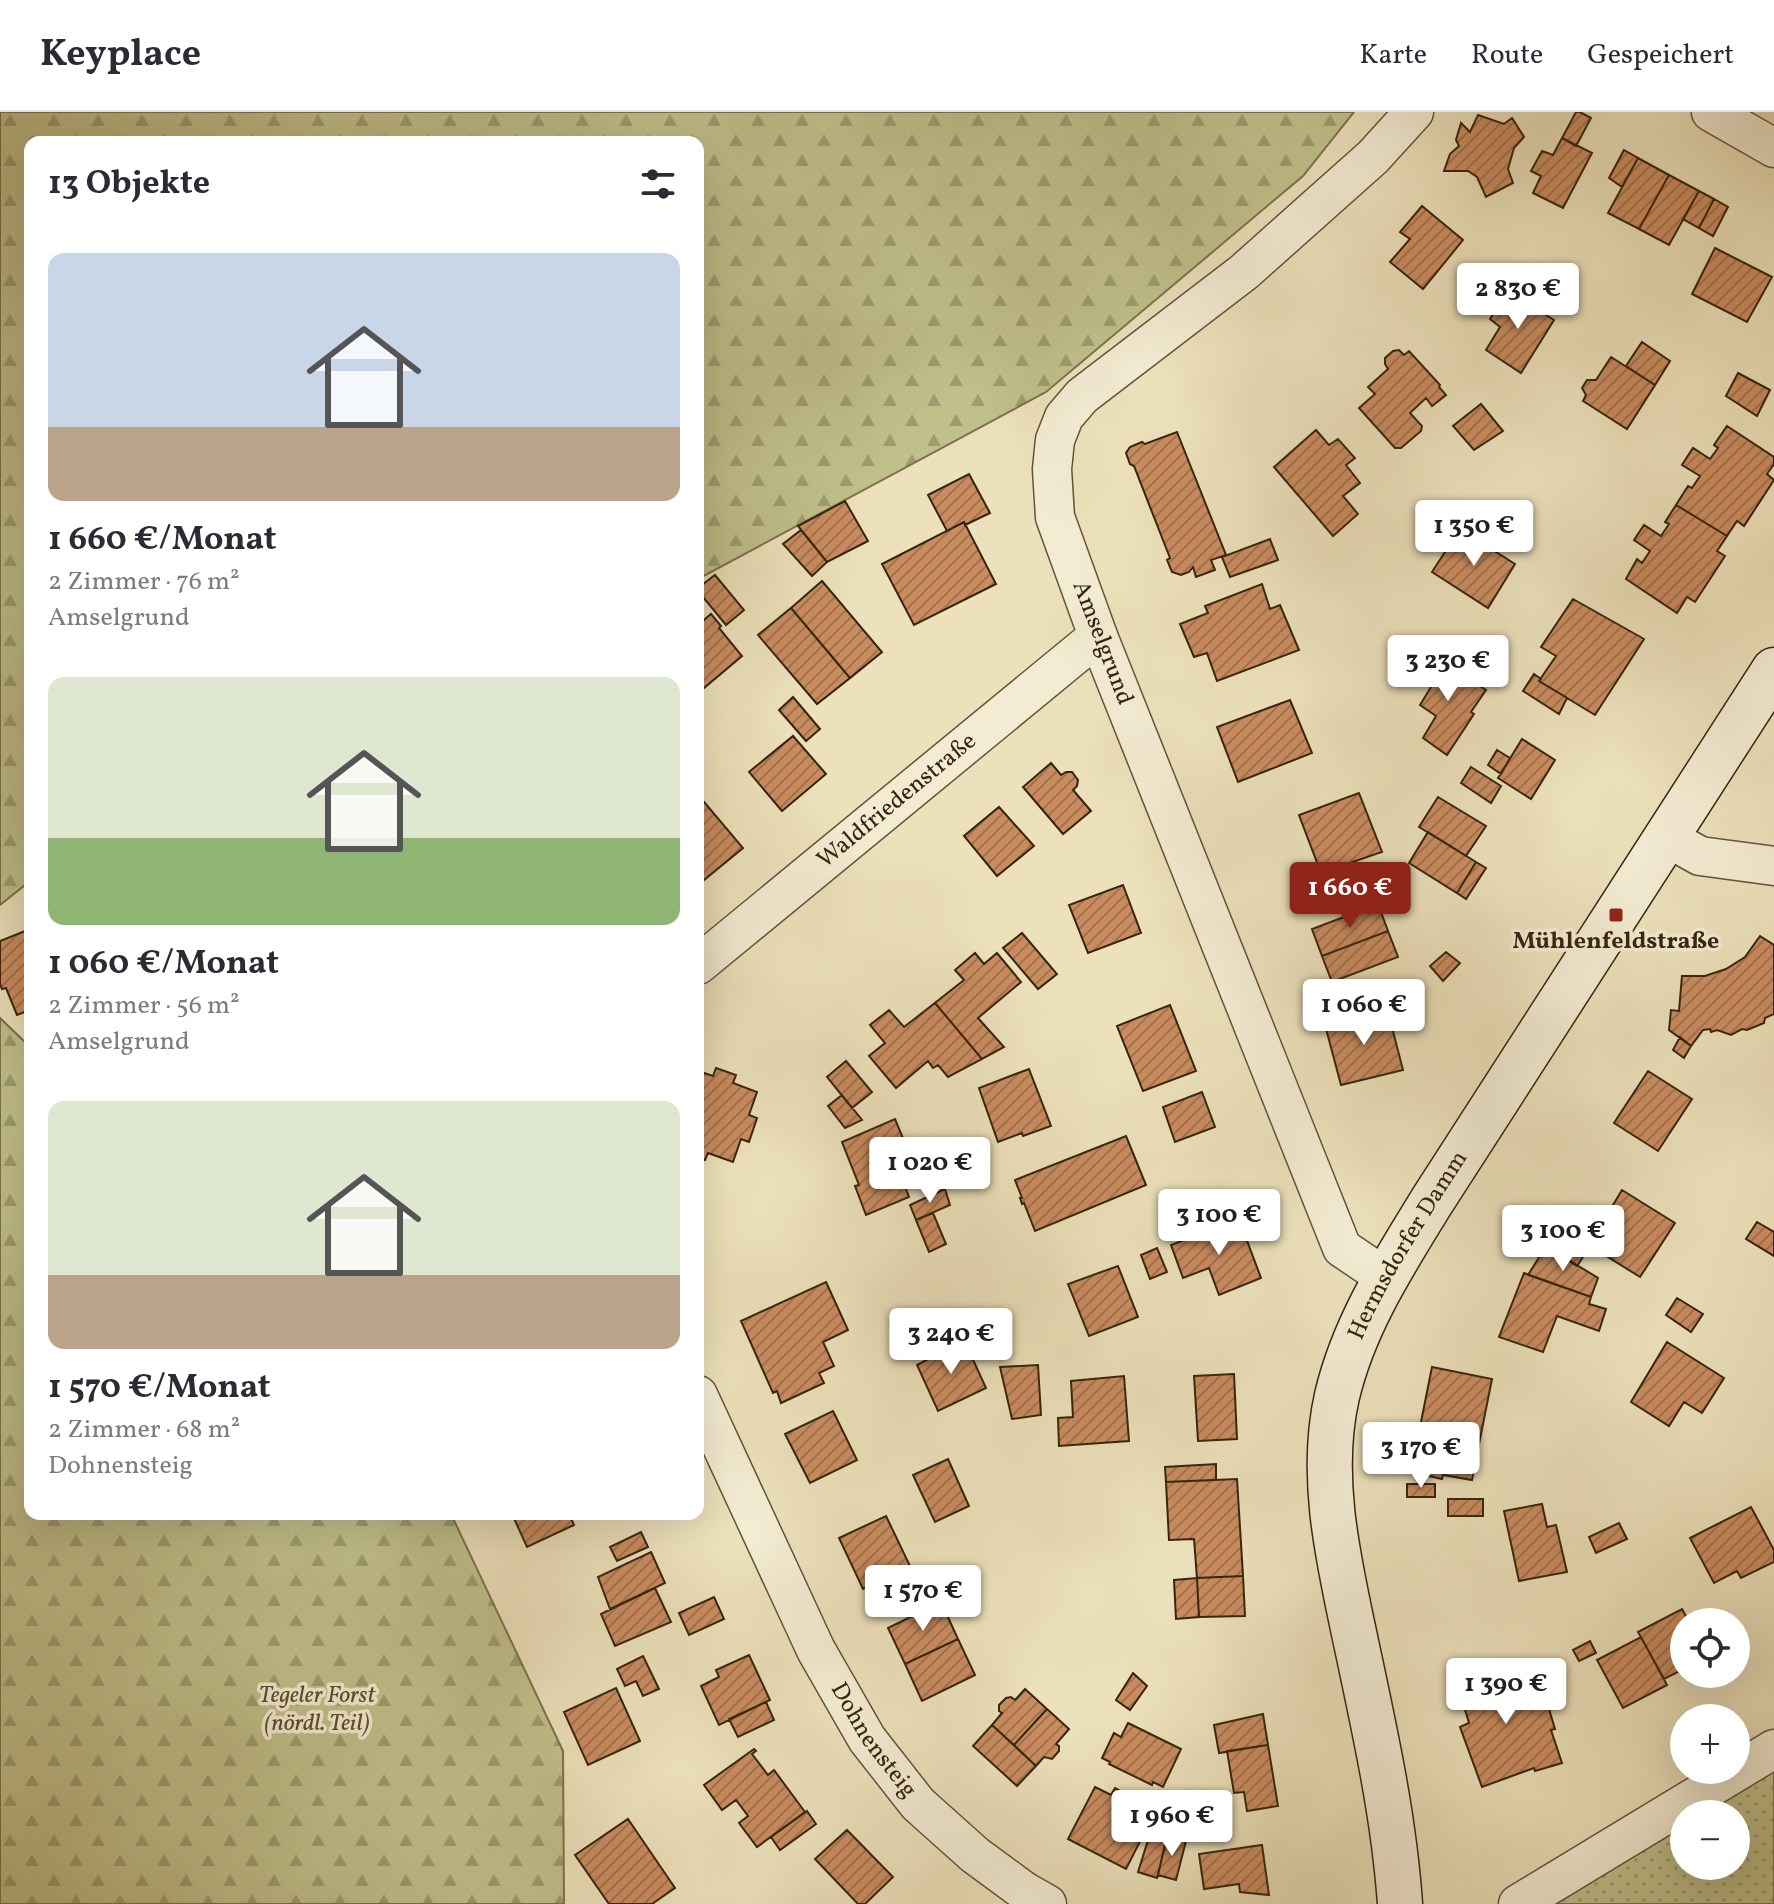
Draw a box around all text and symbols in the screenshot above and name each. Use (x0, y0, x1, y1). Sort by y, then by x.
text: Keyplace (40, 29, 201, 82)
text: Karte (1360, 36, 1427, 75)
text: Route (1471, 36, 1543, 75)
text: Gespeichert (1587, 36, 1734, 75)
text: 13 Objekte (48, 161, 210, 208)
icon: filters (636, 162, 680, 206)
pin: 2 830 € (1444, 263, 1592, 331)
text: 2 830 € (1475, 271, 1561, 307)
icon: home (292, 305, 436, 449)
pin: 1 350 € (1400, 500, 1548, 568)
text: 1 350 € (1433, 508, 1515, 544)
text: 1 660 €/Monat (48, 517, 277, 564)
text: 2 Zimmer · 76 m² (48, 564, 240, 600)
street label: Amselgrund (1063, 576, 1141, 710)
text: Amselgrund (48, 600, 190, 636)
pin: 3 230 € (1374, 635, 1522, 703)
text: 3 230 € (1406, 643, 1490, 679)
street label: Waldfriedenstraße (810, 725, 984, 877)
icon: home (292, 729, 436, 873)
pin: 1 660 € (1276, 862, 1424, 930)
text: 1 660 € (1308, 870, 1392, 906)
marker: Mühlenfeldstraße (1607, 906, 1625, 924)
place label: Mühlenfeldstraße (1513, 925, 1719, 959)
text: 1 060 €/Monat (48, 941, 279, 988)
pin: 1 060 € (1290, 979, 1438, 1047)
text: 1 060 € (1321, 987, 1407, 1023)
text: 2 Zimmer · 56 m² (48, 988, 240, 1024)
text: Amselgrund (48, 1024, 190, 1060)
pin: 1 020 € (856, 1137, 1004, 1205)
street label: Hermsdorfer Damm (1340, 1144, 1477, 1346)
text: 1 020 € (887, 1145, 973, 1181)
icon: home (292, 1153, 436, 1297)
pin: 3 100 € (1145, 1189, 1293, 1257)
text: 3 100 € (1176, 1197, 1262, 1233)
pin: 3 100 € (1489, 1205, 1637, 1273)
text: 3 100 € (1520, 1213, 1606, 1249)
pin: 3 240 € (877, 1308, 1025, 1376)
text: 3 240 € (907, 1316, 995, 1352)
text: 1 570 €/Monat (48, 1365, 271, 1412)
text: 2 Zimmer · 68 m² (48, 1412, 240, 1448)
pin: 3 170 € (1347, 1422, 1495, 1490)
text: 3 170 € (1381, 1430, 1461, 1466)
text: Dohnensteig (48, 1448, 193, 1484)
pin: 1 570 € (849, 1565, 997, 1633)
text: 1 570 € (883, 1573, 963, 1609)
map controls (1670, 1608, 1750, 1880)
button: locate (1670, 1608, 1750, 1688)
pin: 1 390 € (1432, 1658, 1580, 1726)
text: 1 390 € (1464, 1666, 1548, 1702)
street label: Dohnensteig (821, 1676, 924, 1806)
park label: Tegeler Forst (nördl. Teil) (259, 1679, 376, 1741)
button: + (1670, 1704, 1750, 1784)
pin: 1 960 € (1098, 1790, 1246, 1858)
text: 1 960 € (1129, 1798, 1215, 1834)
button: − (1670, 1800, 1750, 1880)

